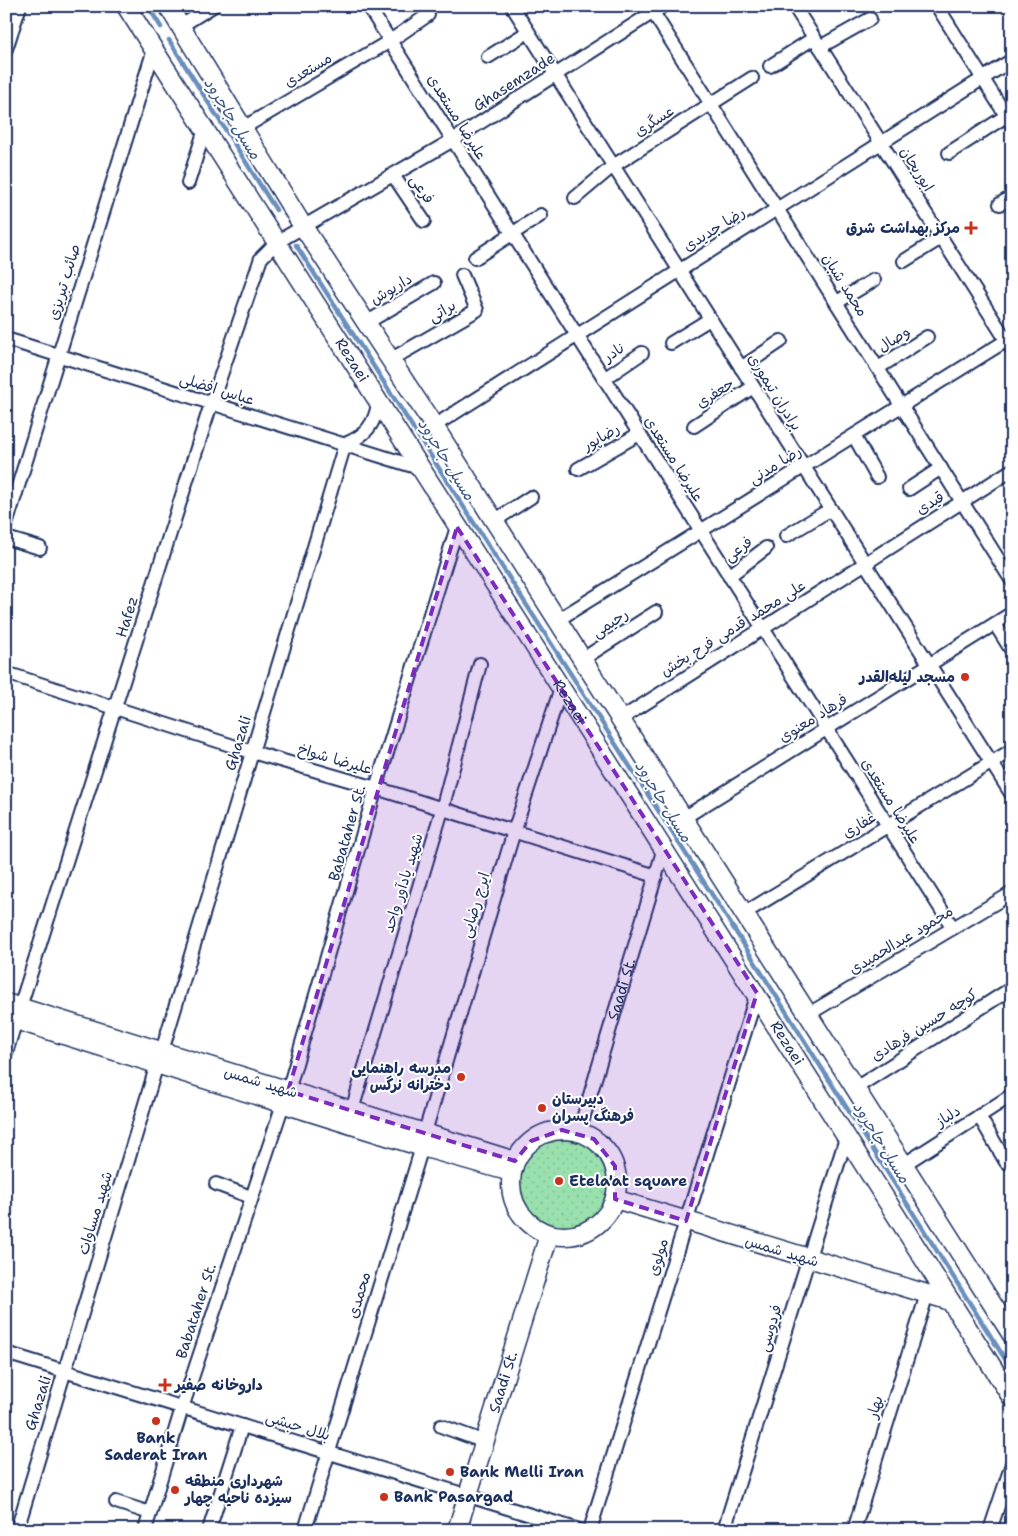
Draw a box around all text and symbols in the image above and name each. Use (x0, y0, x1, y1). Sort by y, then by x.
street label: مستعدی (280, 48, 336, 92)
street label: Ghasemzade (469, 48, 559, 116)
street label: علیرضا مستعدی (423, 70, 491, 164)
water label: مسیل جاجرود (199, 73, 266, 164)
street label: عسگری (630, 101, 678, 141)
street label: ابوریحان (895, 143, 939, 195)
street label: فرعی (405, 171, 439, 207)
street label: رضا جدیدی (679, 202, 749, 256)
place label: مرکز بهداشت شرق (846, 218, 960, 238)
marker: مرکز بهداشت شرق (964, 221, 978, 235)
street label: صائب تبریزی (43, 241, 85, 323)
street label: محمد شبان (818, 250, 872, 320)
street label: داریوش (366, 269, 416, 309)
street label: براتی (424, 295, 460, 327)
street label: وصال (874, 321, 914, 357)
street label: Rezaei (330, 334, 373, 386)
street label: نادر (598, 337, 629, 367)
street label: برادران تیموری (743, 350, 807, 434)
street label: عباس افضلی (177, 368, 257, 410)
street label: جعفری (692, 373, 738, 413)
street label: علیرضا مستعدی (640, 412, 708, 506)
water label: مسیل جاجرود (413, 414, 480, 505)
street label: رضاپور (578, 418, 623, 456)
street label: رضا مدنی (745, 441, 805, 489)
street label: قیدی (912, 487, 948, 519)
street label: فرعی (720, 532, 756, 566)
street label: علی محمد قدمی فرح بخش (657, 575, 809, 681)
street label: Hafez (111, 594, 143, 640)
street label: رحیمی (588, 604, 632, 642)
place label: مسجد لیله‌القدر (858, 667, 955, 687)
marker: مسجد لیله‌القدر (959, 671, 971, 683)
street label: Rezaei (548, 676, 591, 727)
street label: فرهاد معنوی (775, 689, 851, 747)
street label: Ghazali (220, 713, 256, 773)
street label: علیرضا شواخ (296, 739, 374, 779)
street label: علیرضا مستعدی (857, 754, 925, 848)
water label: مسیل جاجرود (630, 756, 697, 847)
street label: Babataher St. (324, 782, 370, 883)
street label: غفاری (839, 807, 879, 843)
street label: شهید یادآور واحد (378, 831, 428, 935)
street label: ایرج رضایی (456, 870, 494, 940)
street label: محمود عبدالحمیدی (845, 901, 957, 979)
street label: Saadi St. (603, 956, 640, 1023)
street label: کوچه حسین فرهادی (867, 984, 981, 1066)
street label: Rezaei (766, 1017, 809, 1069)
place label: مدرسه راهنمایی دخترانه نرگس (351, 1058, 451, 1095)
street label: شهید شمس (222, 1061, 300, 1103)
marker: مدرسه راهنمایی دخترانه نرگس (455, 1071, 467, 1083)
place label: دبیرستان فرهنگ پسران (552, 1089, 634, 1126)
water label: مسیل جاجرود (848, 1097, 915, 1188)
street label: دلباز (931, 1101, 964, 1132)
marker: دبیرستان فرهنگ پسران (536, 1102, 548, 1114)
street label: شهید مساوات (73, 1169, 117, 1257)
place label: Etela'at square (569, 1171, 687, 1191)
marker: Etela'at square (553, 1175, 565, 1187)
street label: شهید شمس (743, 1230, 821, 1272)
street label: مولوی (643, 1236, 673, 1278)
street label: Babataher St. (171, 1261, 221, 1361)
street label: محمدی (342, 1269, 376, 1321)
street label: فردوسی (753, 1302, 787, 1354)
street label: Saadi St. (484, 1348, 522, 1415)
street label: Ghazali (20, 1373, 56, 1433)
place label: داروخانه صفیر (173, 1375, 263, 1395)
marker: داروخانه صفیر (159, 1379, 171, 1391)
street label: بهار (862, 1393, 888, 1422)
street label: بلال حبشی (263, 1407, 333, 1445)
marker: Bank Saderat Iran (150, 1415, 162, 1427)
place label: Bank Saderat Iran (104, 1428, 208, 1465)
place label: Bank Melli Iran (460, 1462, 584, 1482)
marker: Bank Melli Iran (444, 1466, 456, 1478)
place label: شهرداری منطقه سیزده ناحیه چهار (183, 1471, 292, 1508)
marker: شهرداری منطقه سیزده ناحیه چهار (169, 1484, 181, 1496)
place label: Bank Pasargad (394, 1487, 513, 1507)
marker: Bank Pasargad (378, 1491, 390, 1503)

